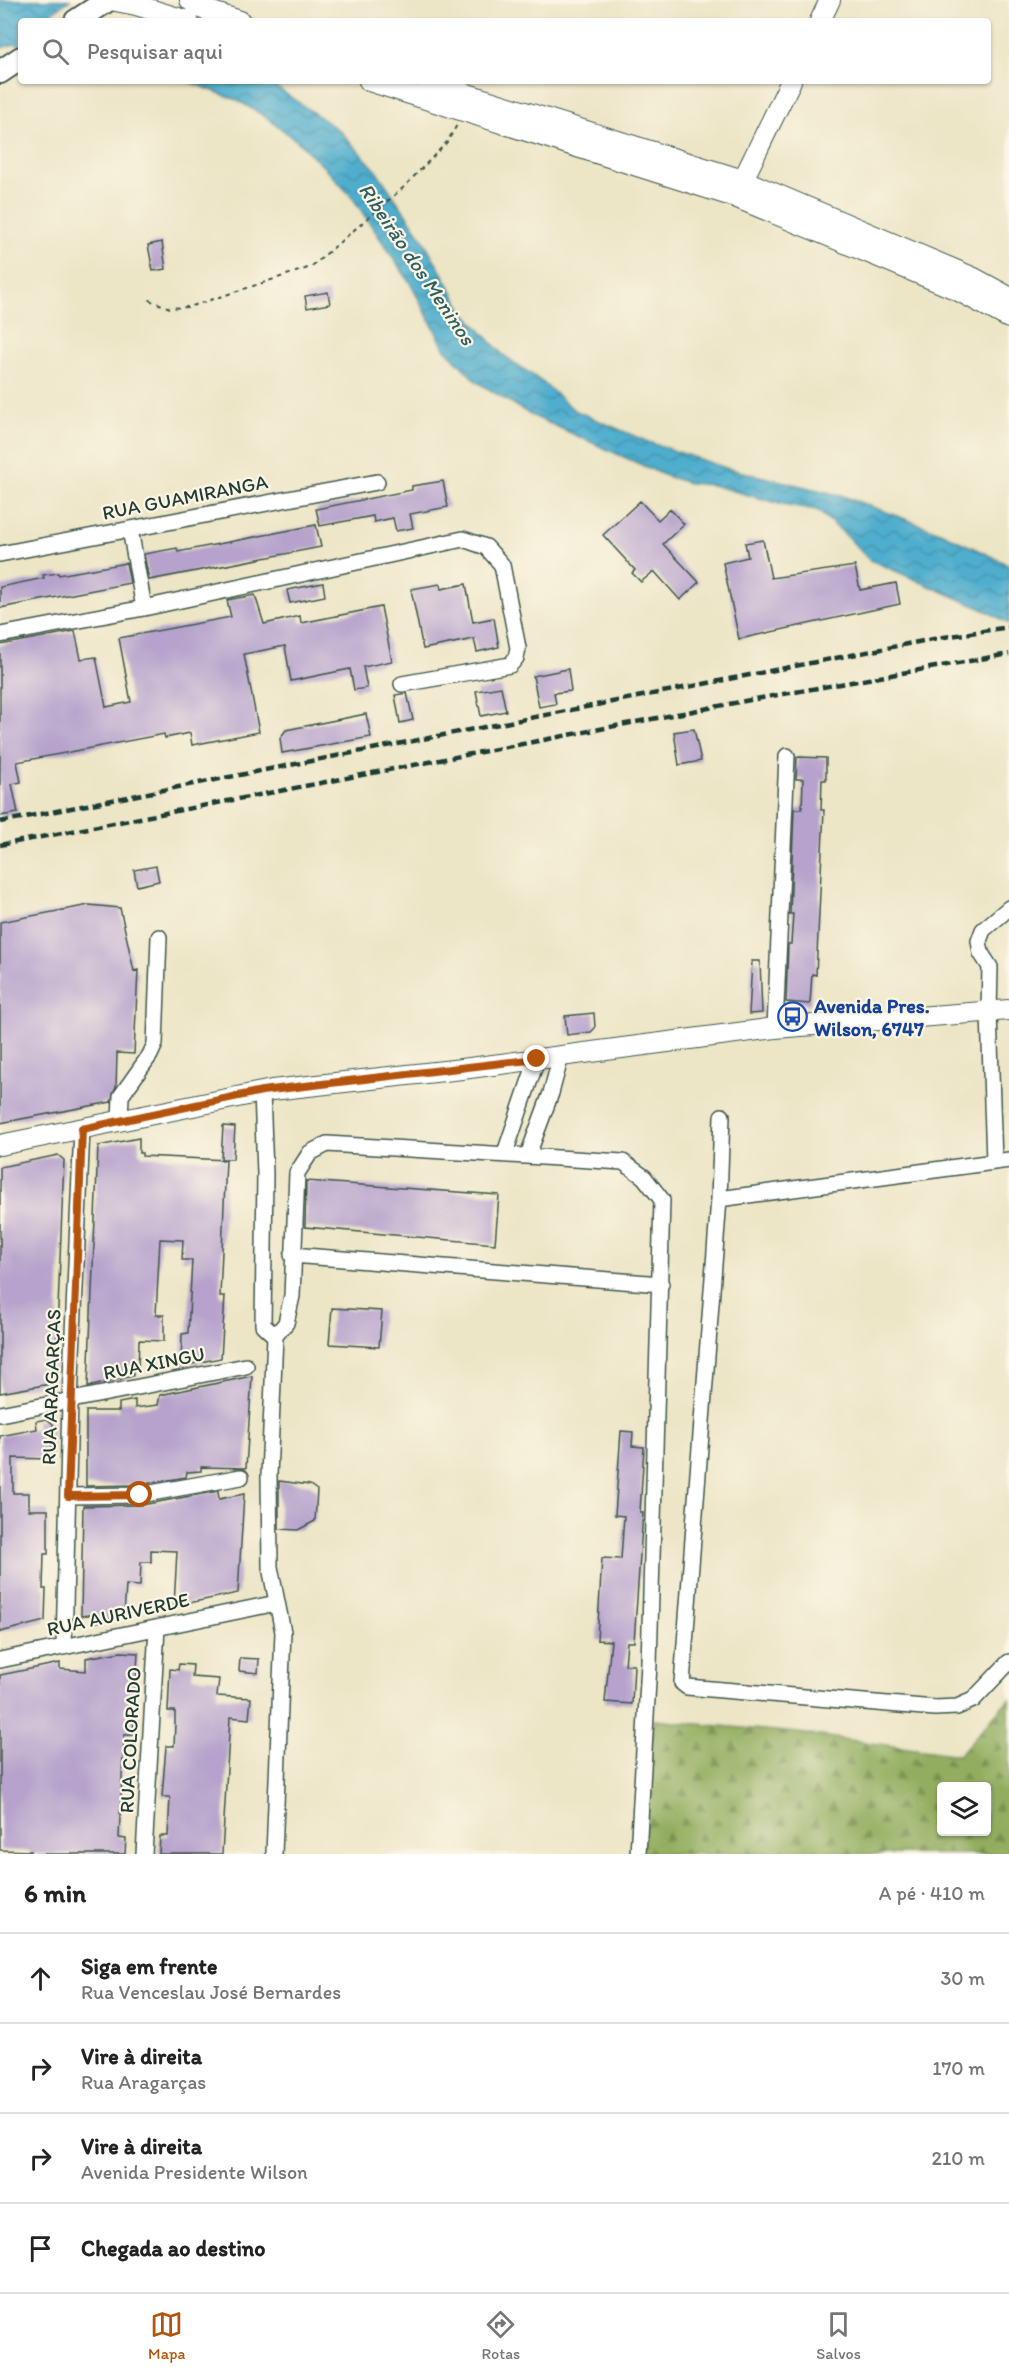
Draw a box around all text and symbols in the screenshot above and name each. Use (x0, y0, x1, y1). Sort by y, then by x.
search box (18, 18, 991, 84)
icon: search (39, 35, 72, 68)
text: Pesquisar aqui (87, 38, 223, 65)
water label: Ribeirão dos Meninos (354, 178, 482, 351)
street label: RUA GUAMIRANGA (100, 469, 270, 525)
place label: Avenida Pres. Wilson, 6747 (813, 994, 930, 1041)
bus stop icon: Avenida Pres. Wilson, 6747 (777, 1001, 809, 1033)
route end (523, 1045, 549, 1071)
street label: RUA ARAGARÇAS (36, 1309, 66, 1465)
street label: RUA XINGU (101, 1341, 207, 1385)
route start (126, 1481, 152, 1507)
street label: RUA AURIVERDE (45, 1587, 191, 1641)
street label: RUA COLORADO (114, 1666, 146, 1814)
map controls (937, 1782, 991, 1836)
button: layers (937, 1782, 991, 1836)
text: 6 min (24, 1877, 86, 1909)
text: A pé · 410 m (879, 1881, 985, 1905)
text: Siga em frente (81, 1953, 217, 1980)
icon: ahead (24, 1962, 57, 1995)
text: 30 m (940, 1966, 985, 1990)
text: Rua Venceslau José Bernardes (81, 1980, 341, 2004)
text: Vire à direita (81, 2043, 202, 2070)
icon: right (24, 2052, 57, 2085)
text: 170 m (932, 2056, 985, 2080)
text: Rua Aragarças (81, 2070, 206, 2094)
text: Vire à direita (81, 2133, 202, 2160)
icon: right (24, 2142, 57, 2175)
text: 210 m (932, 2146, 985, 2170)
text: Avenida Presidente Wilson (81, 2160, 308, 2184)
icon: arrive (24, 2232, 57, 2265)
text: Chegada ao destino (81, 2235, 265, 2262)
tab: Mapa (148, 2308, 185, 2363)
tab: Rotas (481, 2308, 520, 2363)
tab: Salvos (816, 2308, 861, 2363)

